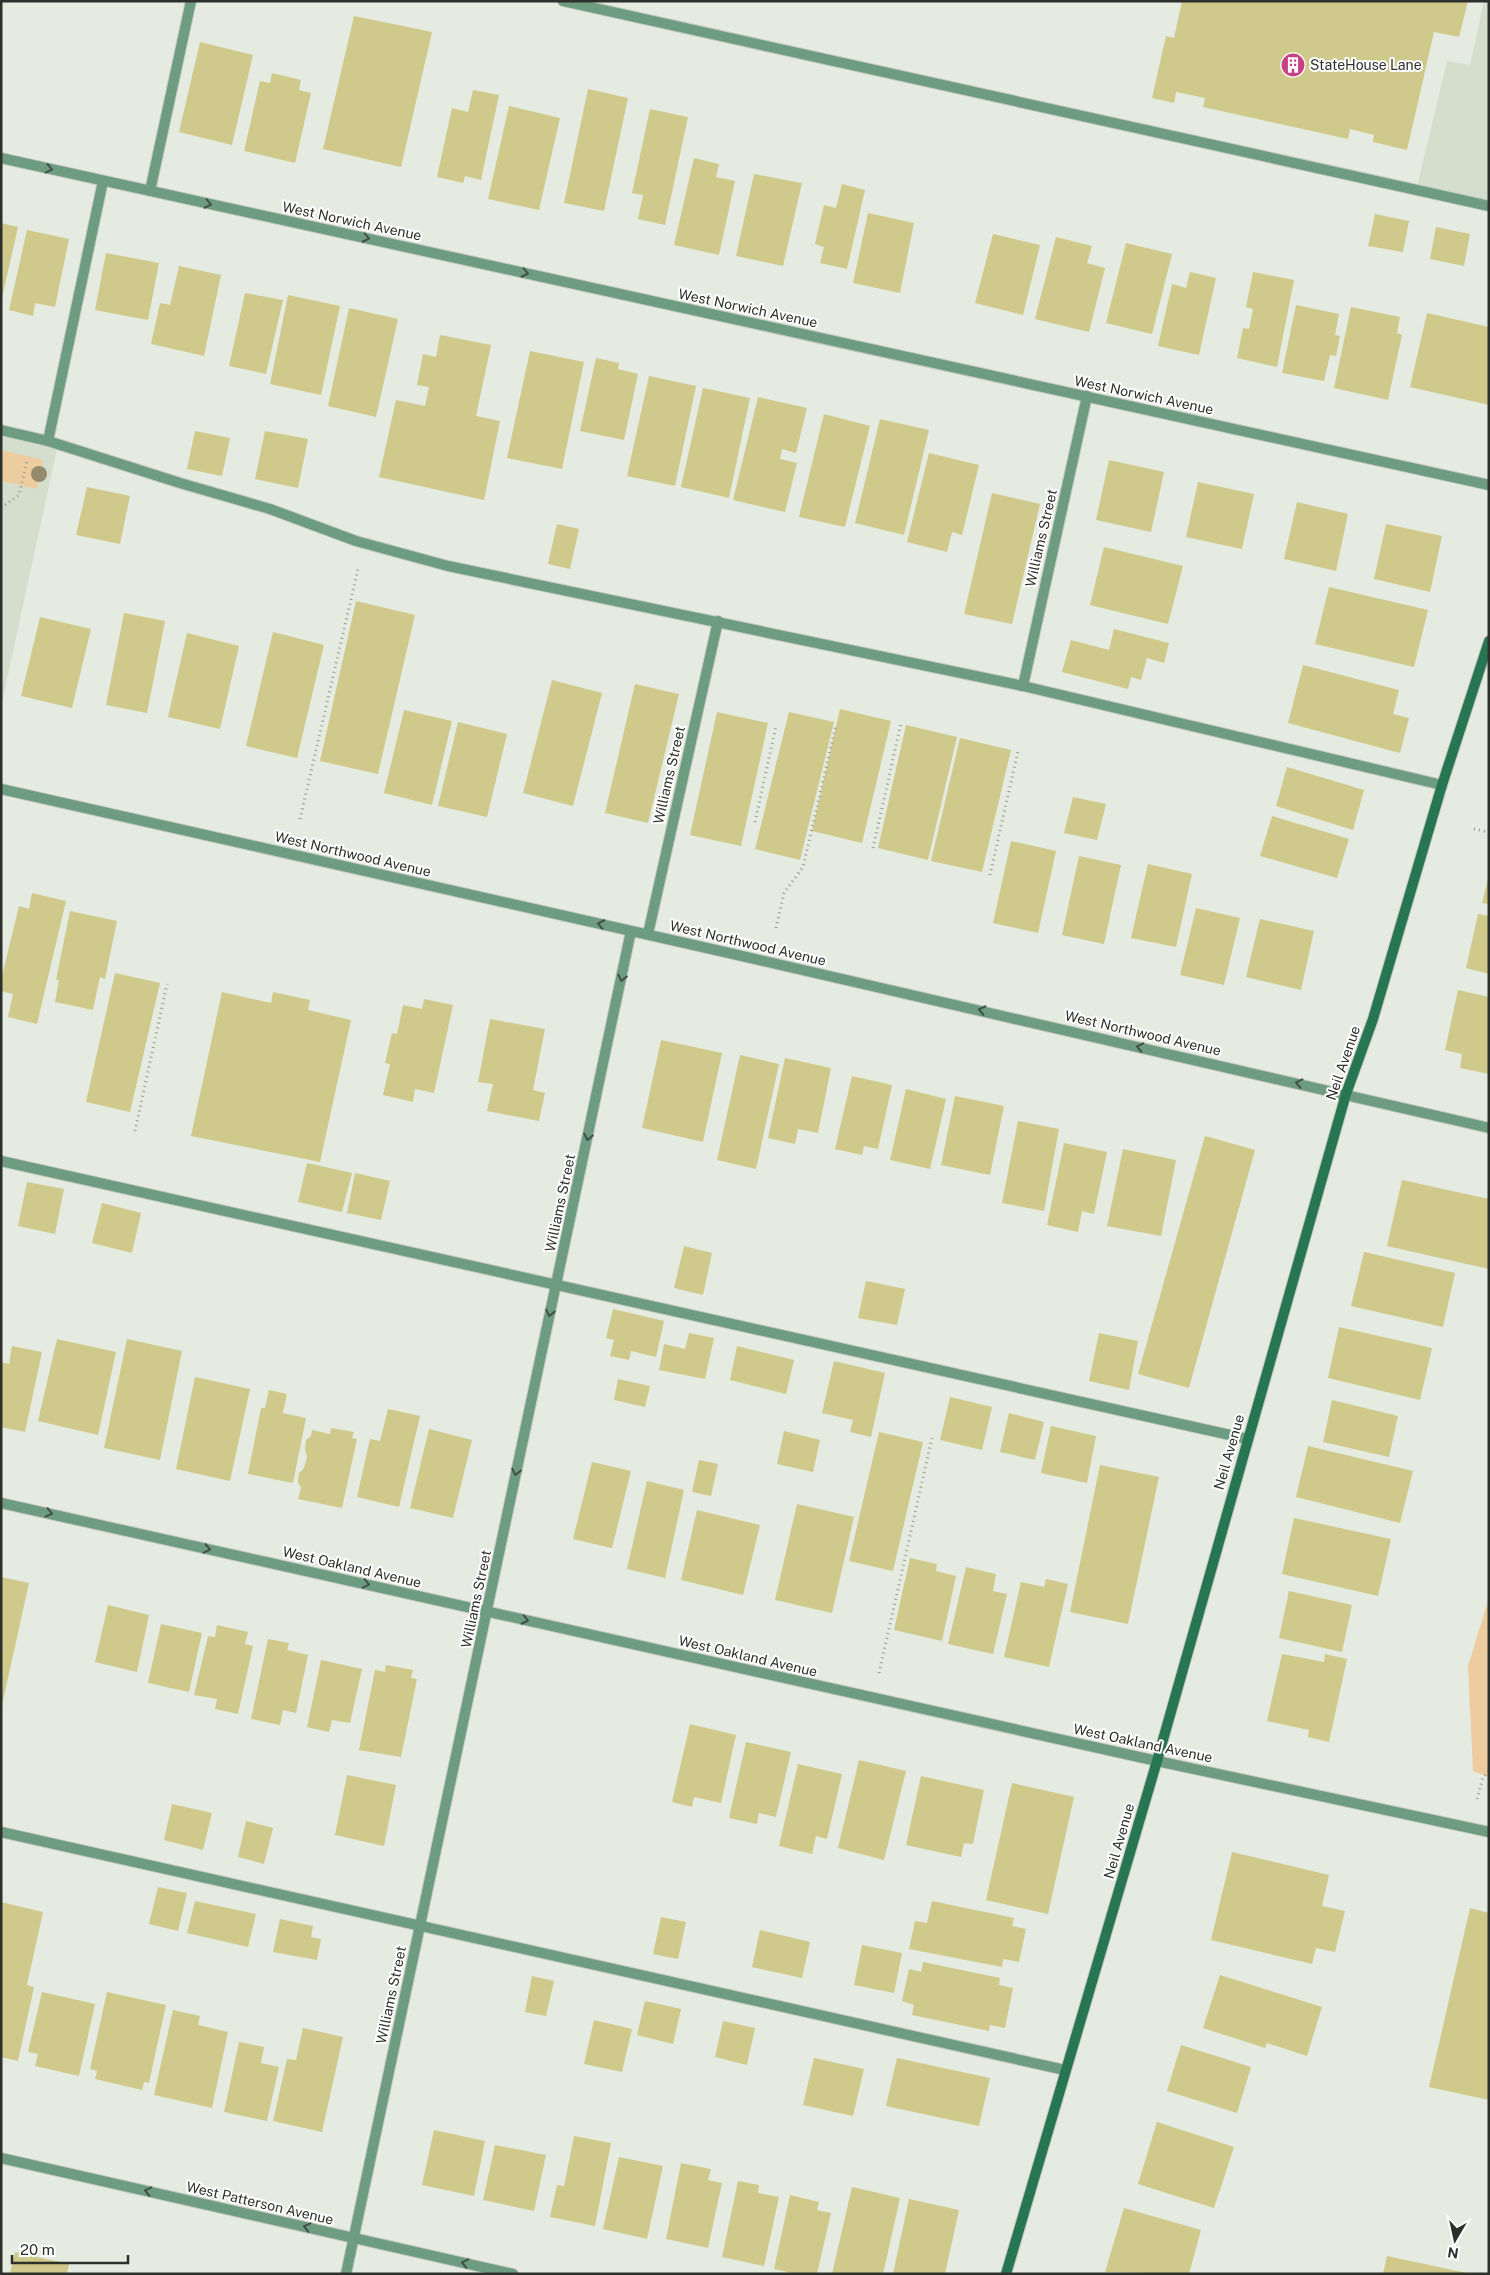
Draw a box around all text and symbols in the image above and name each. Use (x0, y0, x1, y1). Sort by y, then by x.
building icon: StateHouse Lane (1280, 52, 1306, 78)
place label: StateHouse Lane (1310, 57, 1422, 73)
one-way arrow (44, 163, 53, 174)
one-way arrow (203, 198, 212, 208)
street label: West Norwich Avenue (281, 198, 423, 244)
one-way arrow (362, 232, 371, 243)
one-way arrow (521, 267, 530, 278)
street label: West Norwich Avenue (677, 285, 819, 331)
street label: West Norwich Avenue (1073, 372, 1215, 418)
street label: Williams Street (1022, 488, 1060, 588)
street label: Williams Street (650, 725, 688, 825)
street label: West Northwood Avenue (273, 828, 433, 880)
street label: West Northwood Avenue (668, 917, 828, 969)
one-way arrow (597, 919, 606, 930)
one-way arrow (617, 974, 627, 983)
one-way arrow (977, 1006, 986, 1016)
street label: West Northwood Avenue (1063, 1007, 1223, 1059)
street label: Neil Avenue (1323, 1024, 1363, 1102)
one-way arrow (1136, 1042, 1145, 1053)
one-way arrow (1294, 1078, 1303, 1089)
one-way arrow (583, 1133, 594, 1142)
street label: Williams Street (542, 1153, 578, 1253)
one-way arrow (546, 1309, 556, 1318)
street label: Neil Avenue (1211, 1412, 1247, 1492)
one-way arrow (512, 1468, 522, 1477)
one-way arrow (44, 1507, 53, 1518)
one-way arrow (203, 1543, 212, 1554)
street label: West Oakland Avenue (281, 1543, 423, 1591)
street label: Williams Street (458, 1549, 494, 1649)
one-way arrow (362, 1578, 370, 1589)
one-way arrow (520, 1614, 529, 1625)
street label: West Oakland Avenue (677, 1632, 819, 1680)
street label: West Oakland Avenue (1072, 1720, 1214, 1766)
street label: Neil Avenue (1101, 1801, 1137, 1881)
street label: Williams Street (373, 1945, 409, 2045)
street label: West Patterson Avenue (185, 2178, 335, 2228)
one-way arrow (144, 2187, 153, 2197)
north arrow (1430, 2215, 1480, 2265)
one-way arrow (302, 2222, 311, 2233)
scale bar (12, 2232, 129, 2264)
text: 20 m (20, 2241, 55, 2258)
text: N (1446, 2244, 1460, 2262)
one-way arrow (461, 2258, 470, 2269)

